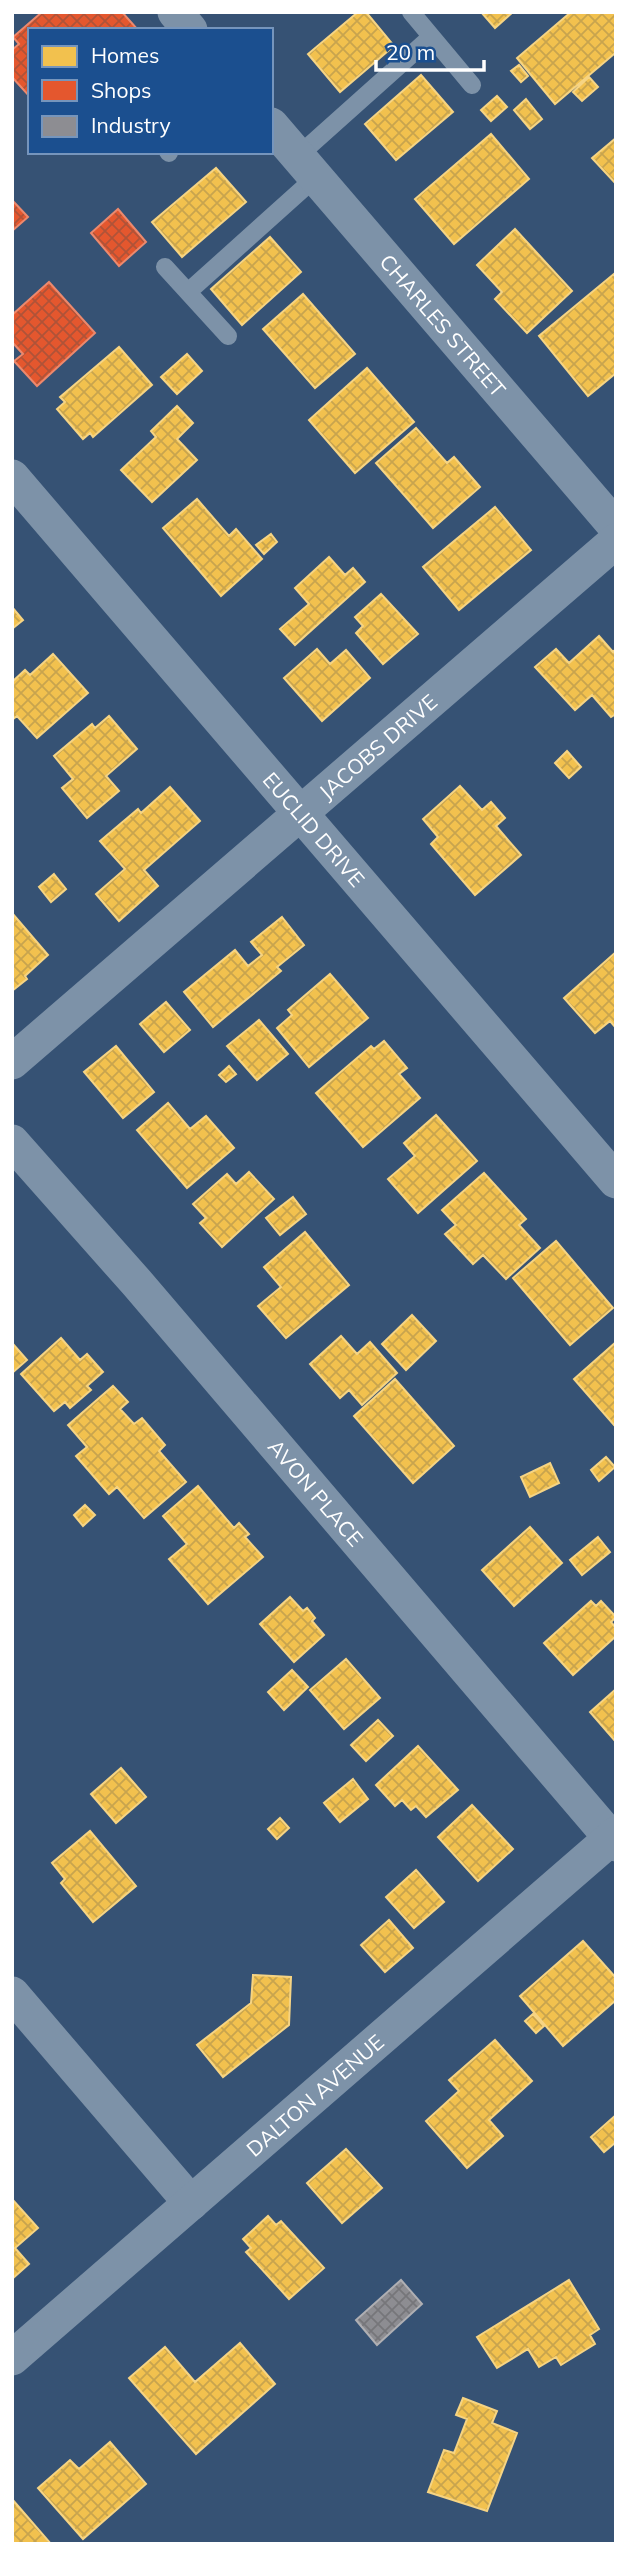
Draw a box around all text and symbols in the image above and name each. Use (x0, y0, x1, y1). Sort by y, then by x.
legend (28, 28, 273, 154)
scale bar (376, 28, 484, 72)
text: 20 m (386, 39, 435, 65)
text: Homes (91, 42, 159, 68)
text: Shops (91, 77, 151, 103)
text: Industry (91, 112, 171, 138)
street label: CHARLES STREET (375, 249, 512, 402)
street label: JACOBS DRIVE (313, 688, 442, 805)
street label: EUCLID DRIVE (258, 766, 371, 892)
street label: AVON PLACE (263, 1434, 369, 1551)
street label: DALTON AVENUE (241, 2029, 389, 2162)

